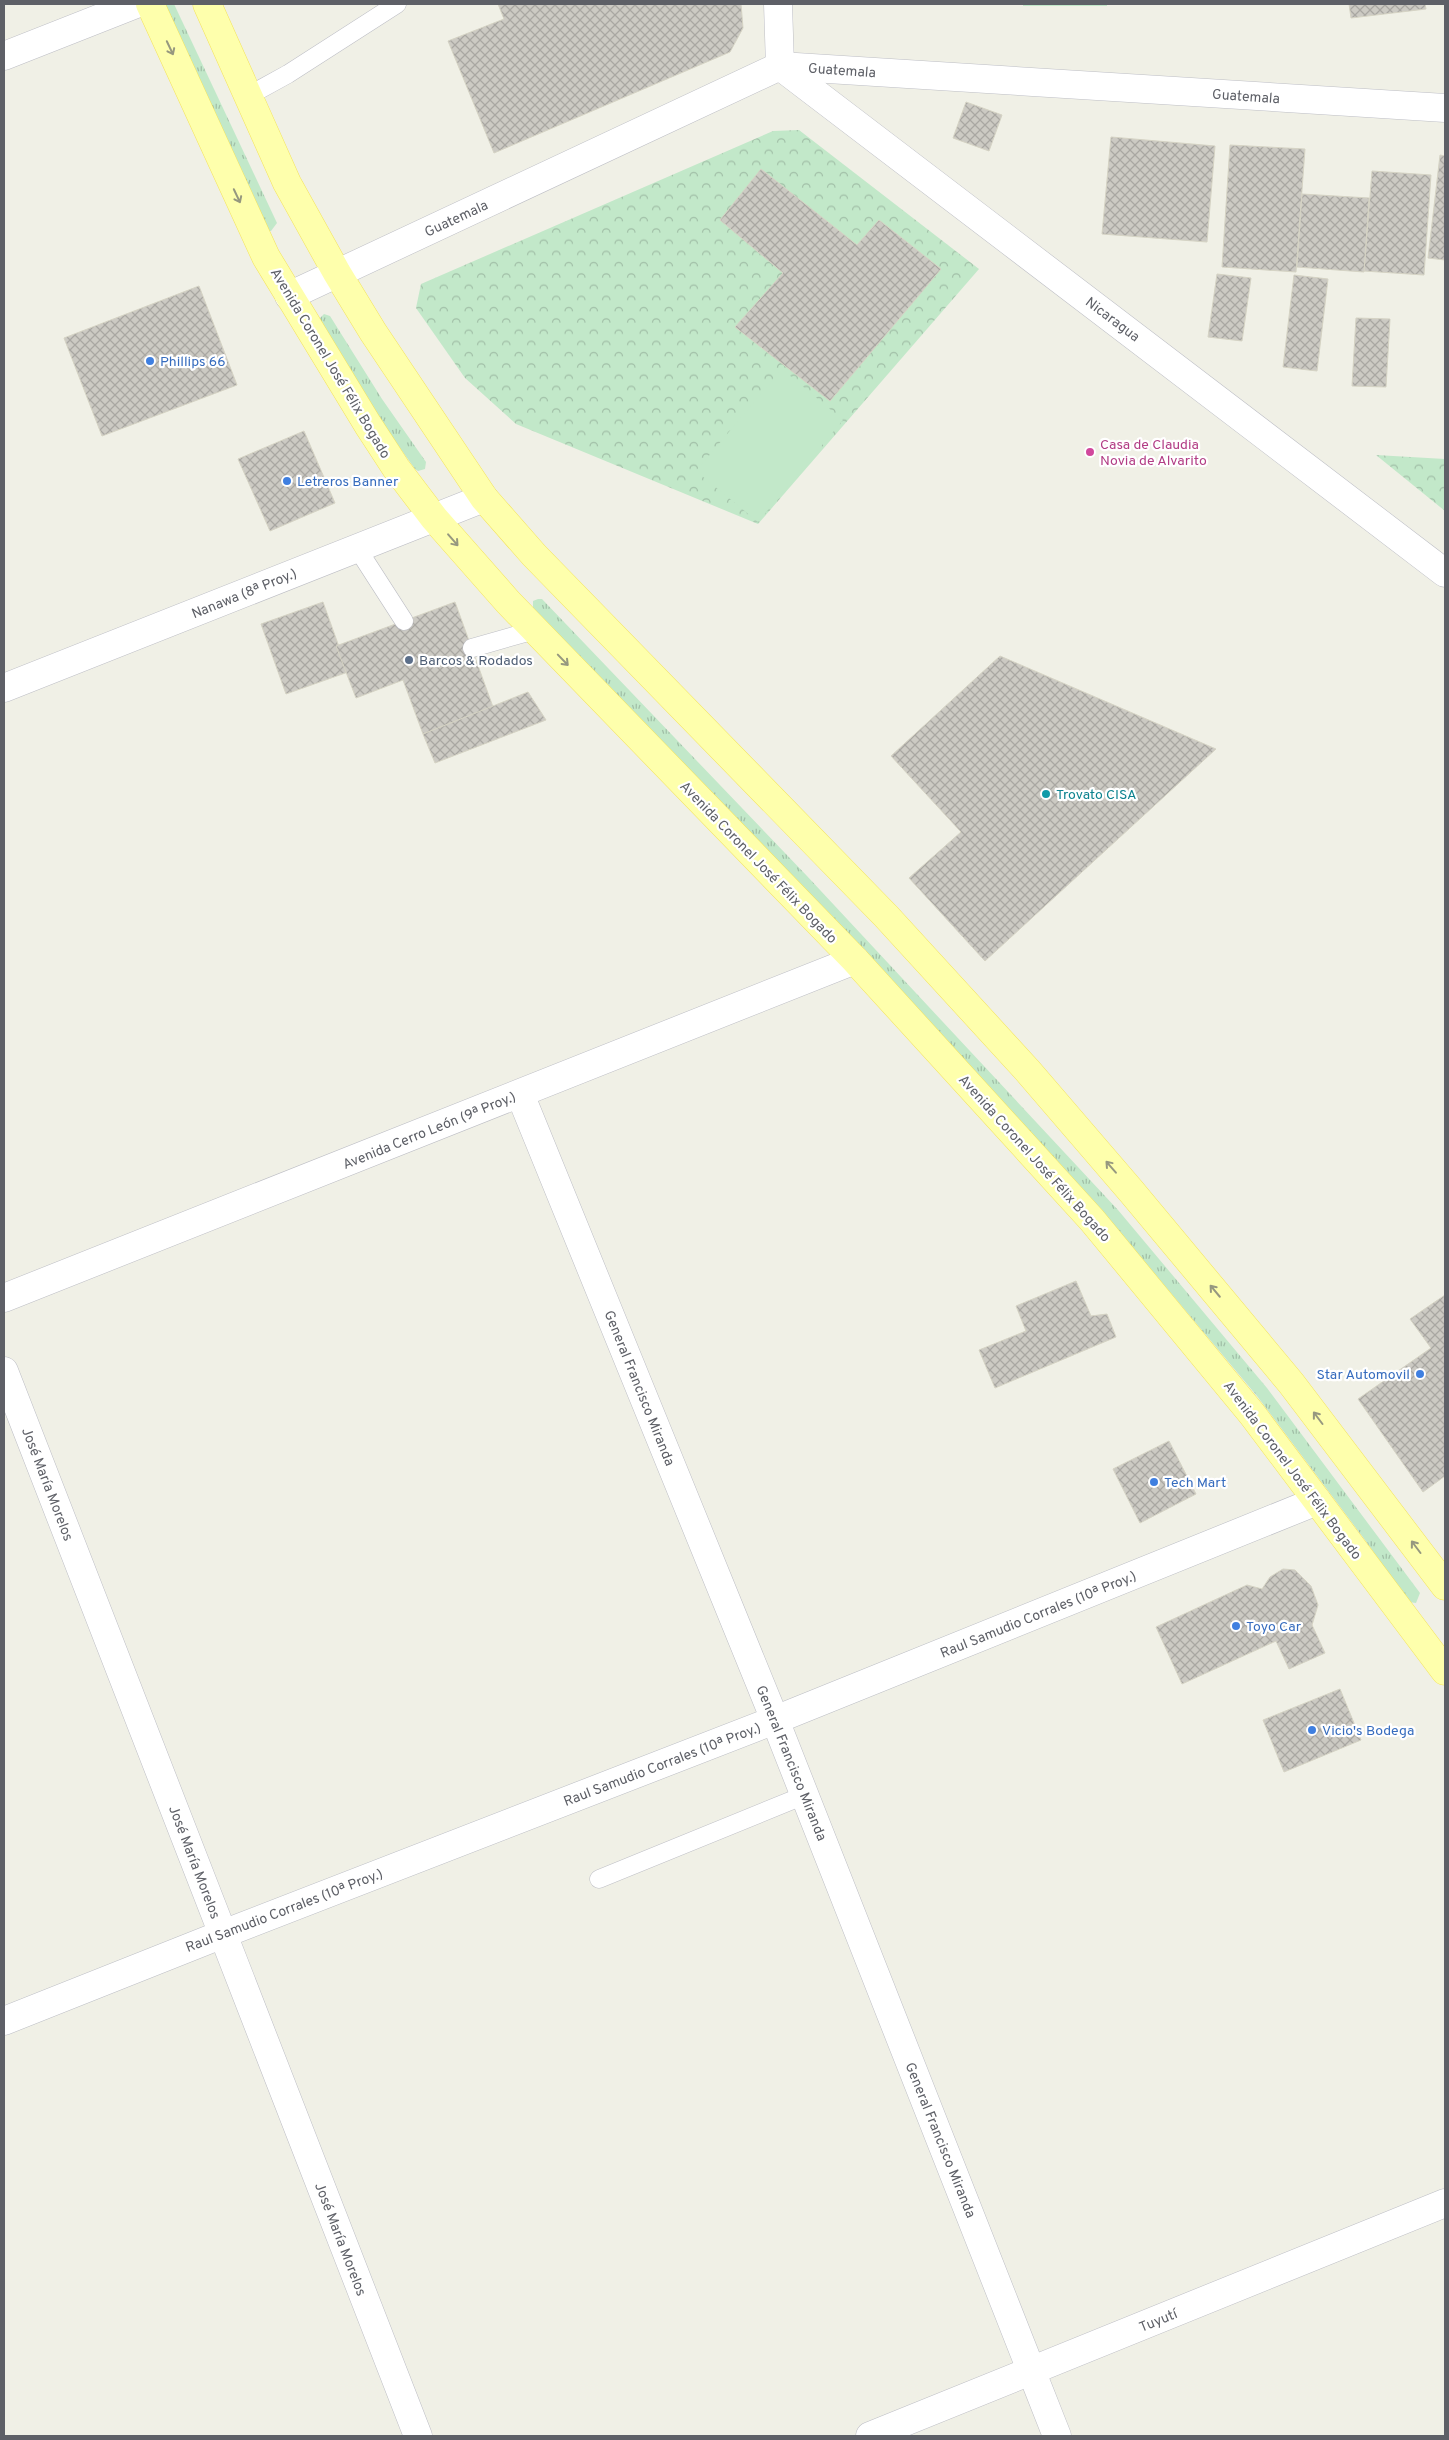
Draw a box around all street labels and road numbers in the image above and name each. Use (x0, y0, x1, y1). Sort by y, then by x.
street label: Guatemala (807, 61, 876, 82)
street label: Guatemala (1211, 87, 1280, 108)
street label: Guatemala (422, 197, 491, 241)
street label: Avenida Coronel José Félix Bogado (266, 266, 393, 462)
street label: Nicaragua (1081, 294, 1143, 346)
street label: Nanawa (8ª Proy.) (190, 566, 300, 623)
street label: Avenida Coronel José Félix Bogado (676, 778, 840, 948)
street label: Avenida Coronel José Félix Bogado (954, 1072, 1114, 1246)
street label: Avenida Cerro León (9ª Proy.) (340, 1089, 519, 1174)
street label: General Francisco Miranda (600, 1308, 678, 1469)
street label: Avenida Coronel José Félix Bogado (1219, 1378, 1365, 1564)
street label: José María Morelos (17, 1425, 76, 1544)
street label: Raul Samudio Corrales (10ª Proy.) (938, 1568, 1139, 1663)
street label: General Francisco Miranda (752, 1683, 830, 1844)
street label: Raul Samudio Corrales (10ª Proy.) (562, 1720, 764, 1811)
street label: José María Morelos (164, 1803, 223, 1922)
street label: Raul Samudio Corrales (10ª Proy.) (184, 1866, 386, 1957)
street label: General Francisco Miranda (901, 2060, 979, 2221)
street label: José María Morelos (310, 2180, 369, 2299)
street label: Tuyutí (1137, 2306, 1182, 2337)

